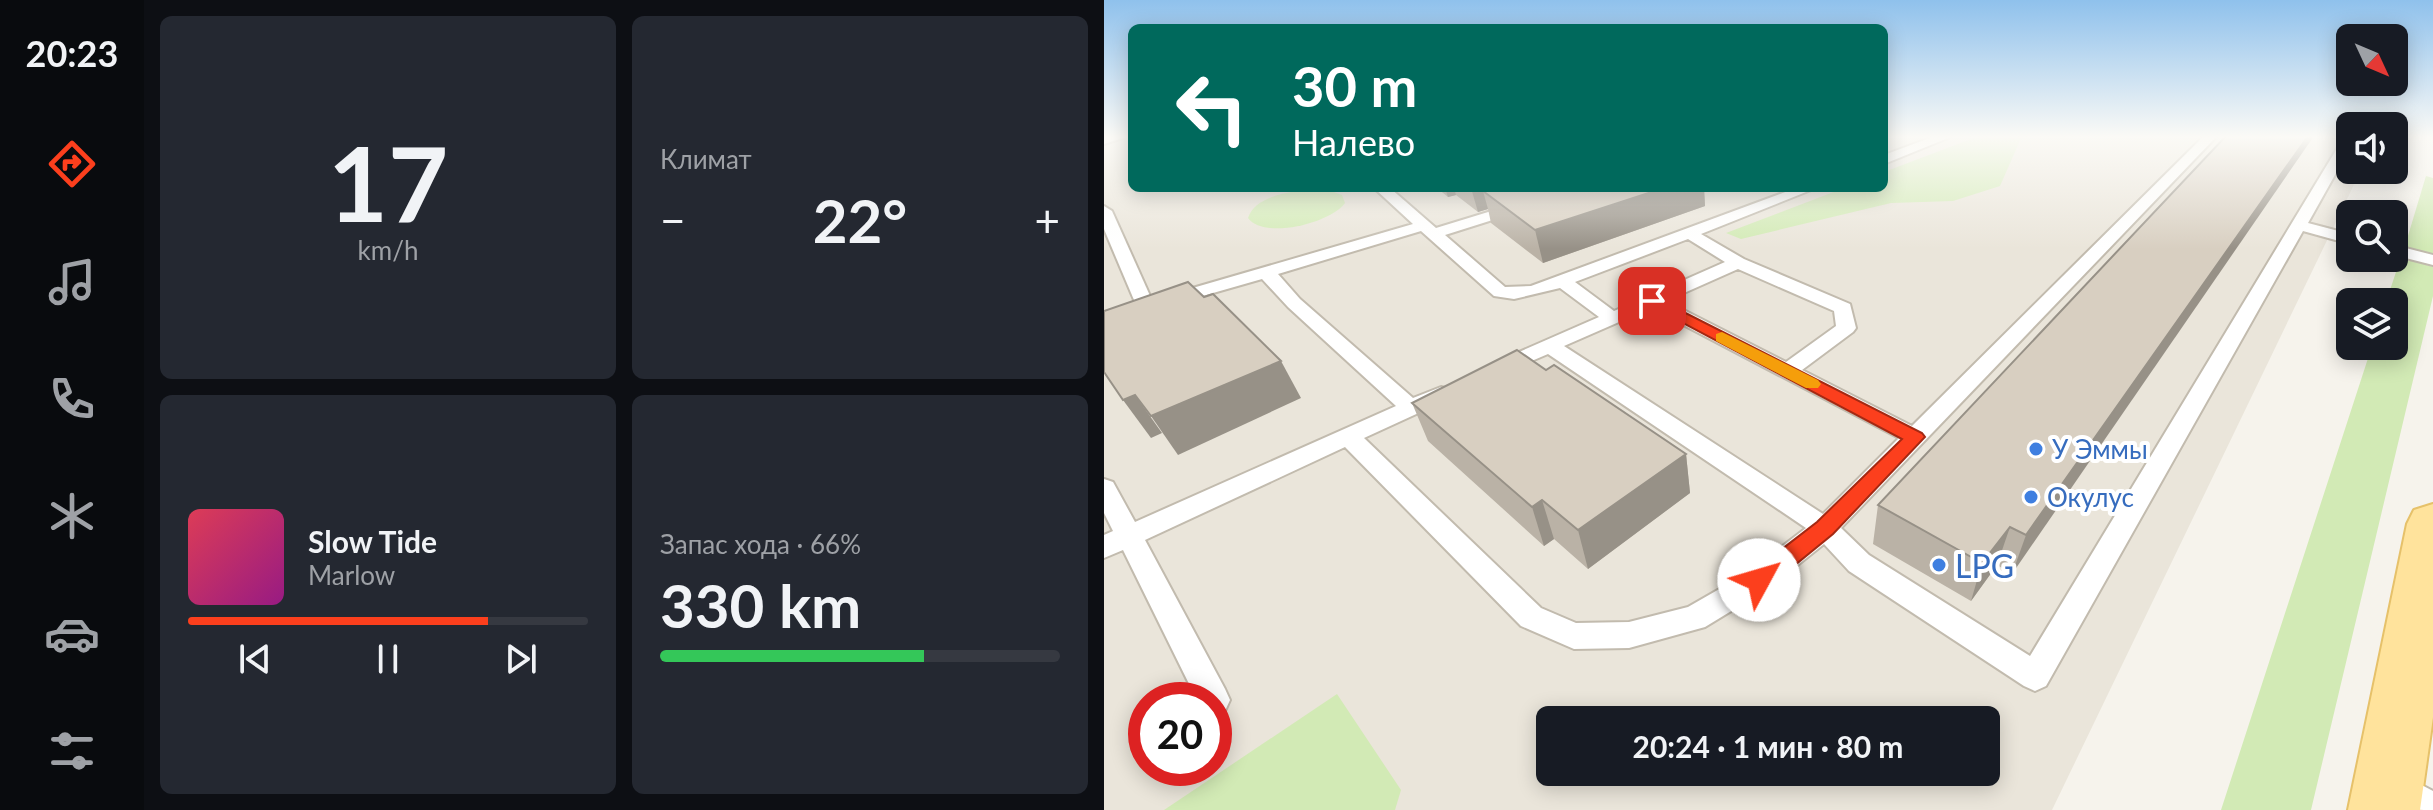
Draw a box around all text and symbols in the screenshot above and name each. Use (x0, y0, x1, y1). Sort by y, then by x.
north arrow (2336, 24, 2408, 96)
map controls (2336, 24, 2408, 360)
text: 20:23 (26, 31, 118, 75)
text: 30 m (1292, 52, 1417, 119)
icon: left (1160, 56, 1264, 160)
button: sound (2336, 112, 2408, 184)
text: 17 (328, 119, 448, 244)
text: Налево (1292, 120, 1415, 164)
icon: directions (44, 136, 100, 192)
text: Климат (660, 143, 752, 175)
text: 22° (813, 184, 907, 256)
text: − (660, 194, 686, 246)
text: + (1034, 194, 1060, 246)
button: search (2336, 200, 2408, 272)
text: km/h (358, 234, 418, 266)
icon: music (44, 254, 100, 310)
pin (1618, 267, 1686, 335)
icon: arrive (1630, 279, 1674, 323)
button: layers (2336, 288, 2408, 360)
icon: phone (44, 371, 100, 427)
place label: У Эммы (2052, 433, 2148, 465)
marker: У Эммы (2027, 440, 2045, 458)
place label: Окулус (2047, 481, 2134, 513)
icon: climate (44, 488, 100, 544)
marker: Окулус (2022, 488, 2040, 506)
text: Slow Tide (308, 523, 437, 559)
text: Запас хода · 66% (660, 528, 861, 560)
position arrow (1717, 538, 1801, 622)
place label: LPG (1955, 546, 2014, 585)
marker: LPG (1930, 556, 1948, 574)
text: Marlow (308, 559, 395, 591)
text: 330 km (660, 569, 861, 641)
icon: car (44, 606, 100, 662)
icon: previous (233, 637, 277, 681)
icon: pause (366, 637, 410, 681)
icon: next (499, 637, 543, 681)
speed limit sign: 20 (1128, 682, 1232, 786)
icon: filters (44, 723, 100, 779)
text: 20:24 · 1 мин · 80 m (1633, 728, 1903, 764)

